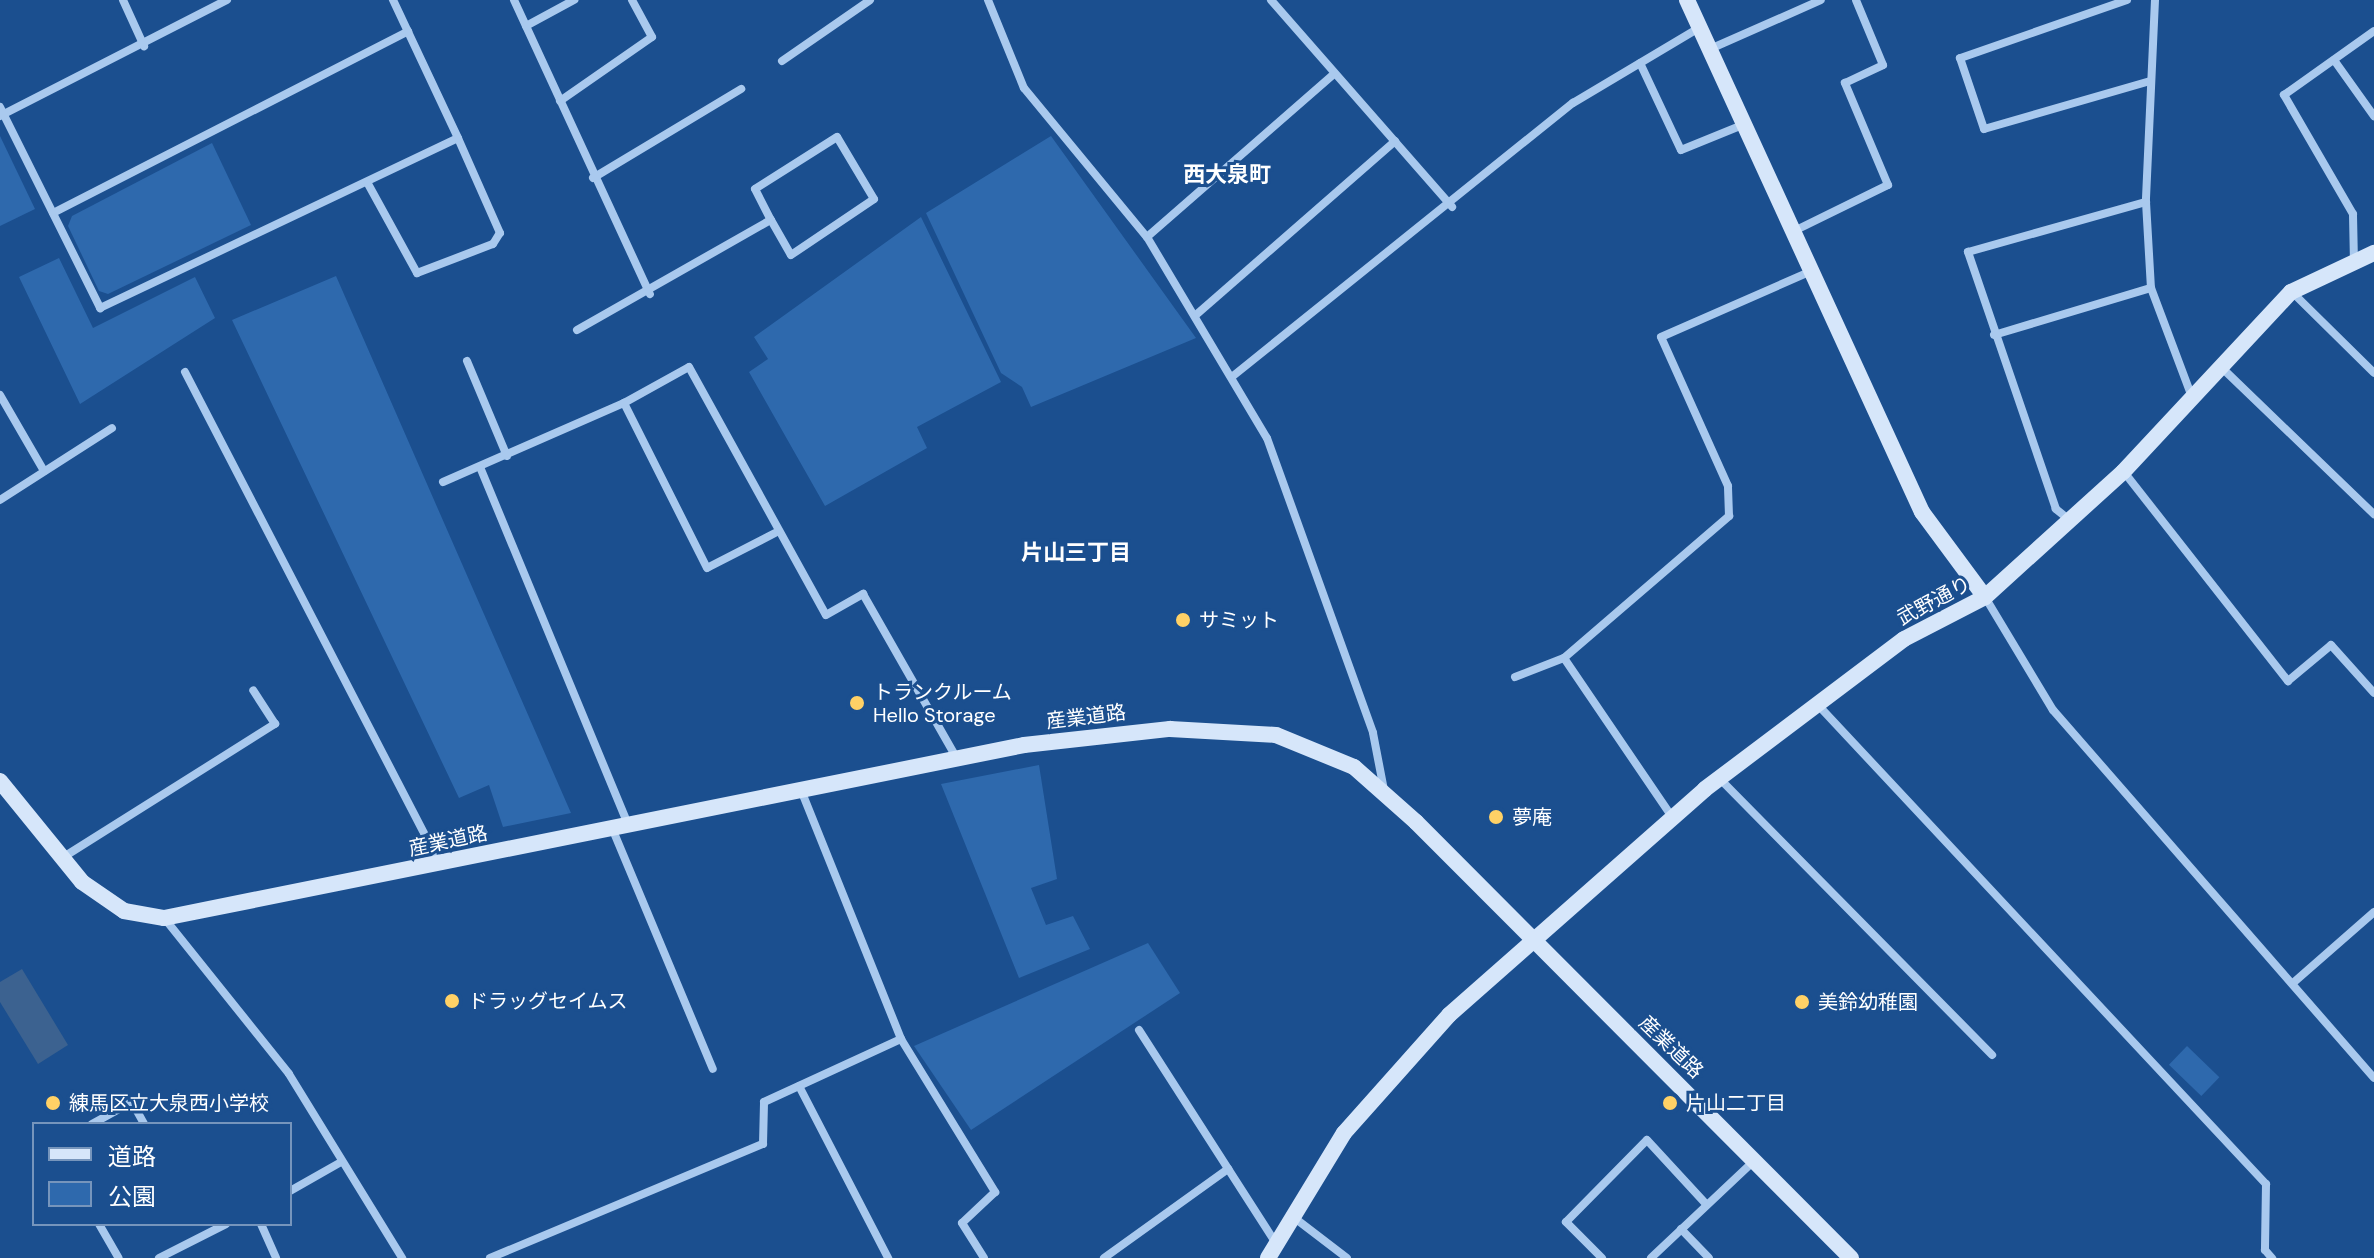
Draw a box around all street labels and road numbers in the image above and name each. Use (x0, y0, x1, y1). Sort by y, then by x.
street label: 武野通り (1893, 572, 1975, 630)
street label: 産業道路 (1045, 700, 1127, 734)
street label: 産業道路 (406, 821, 490, 861)
street label: 産業道路 (1634, 1011, 1708, 1083)

